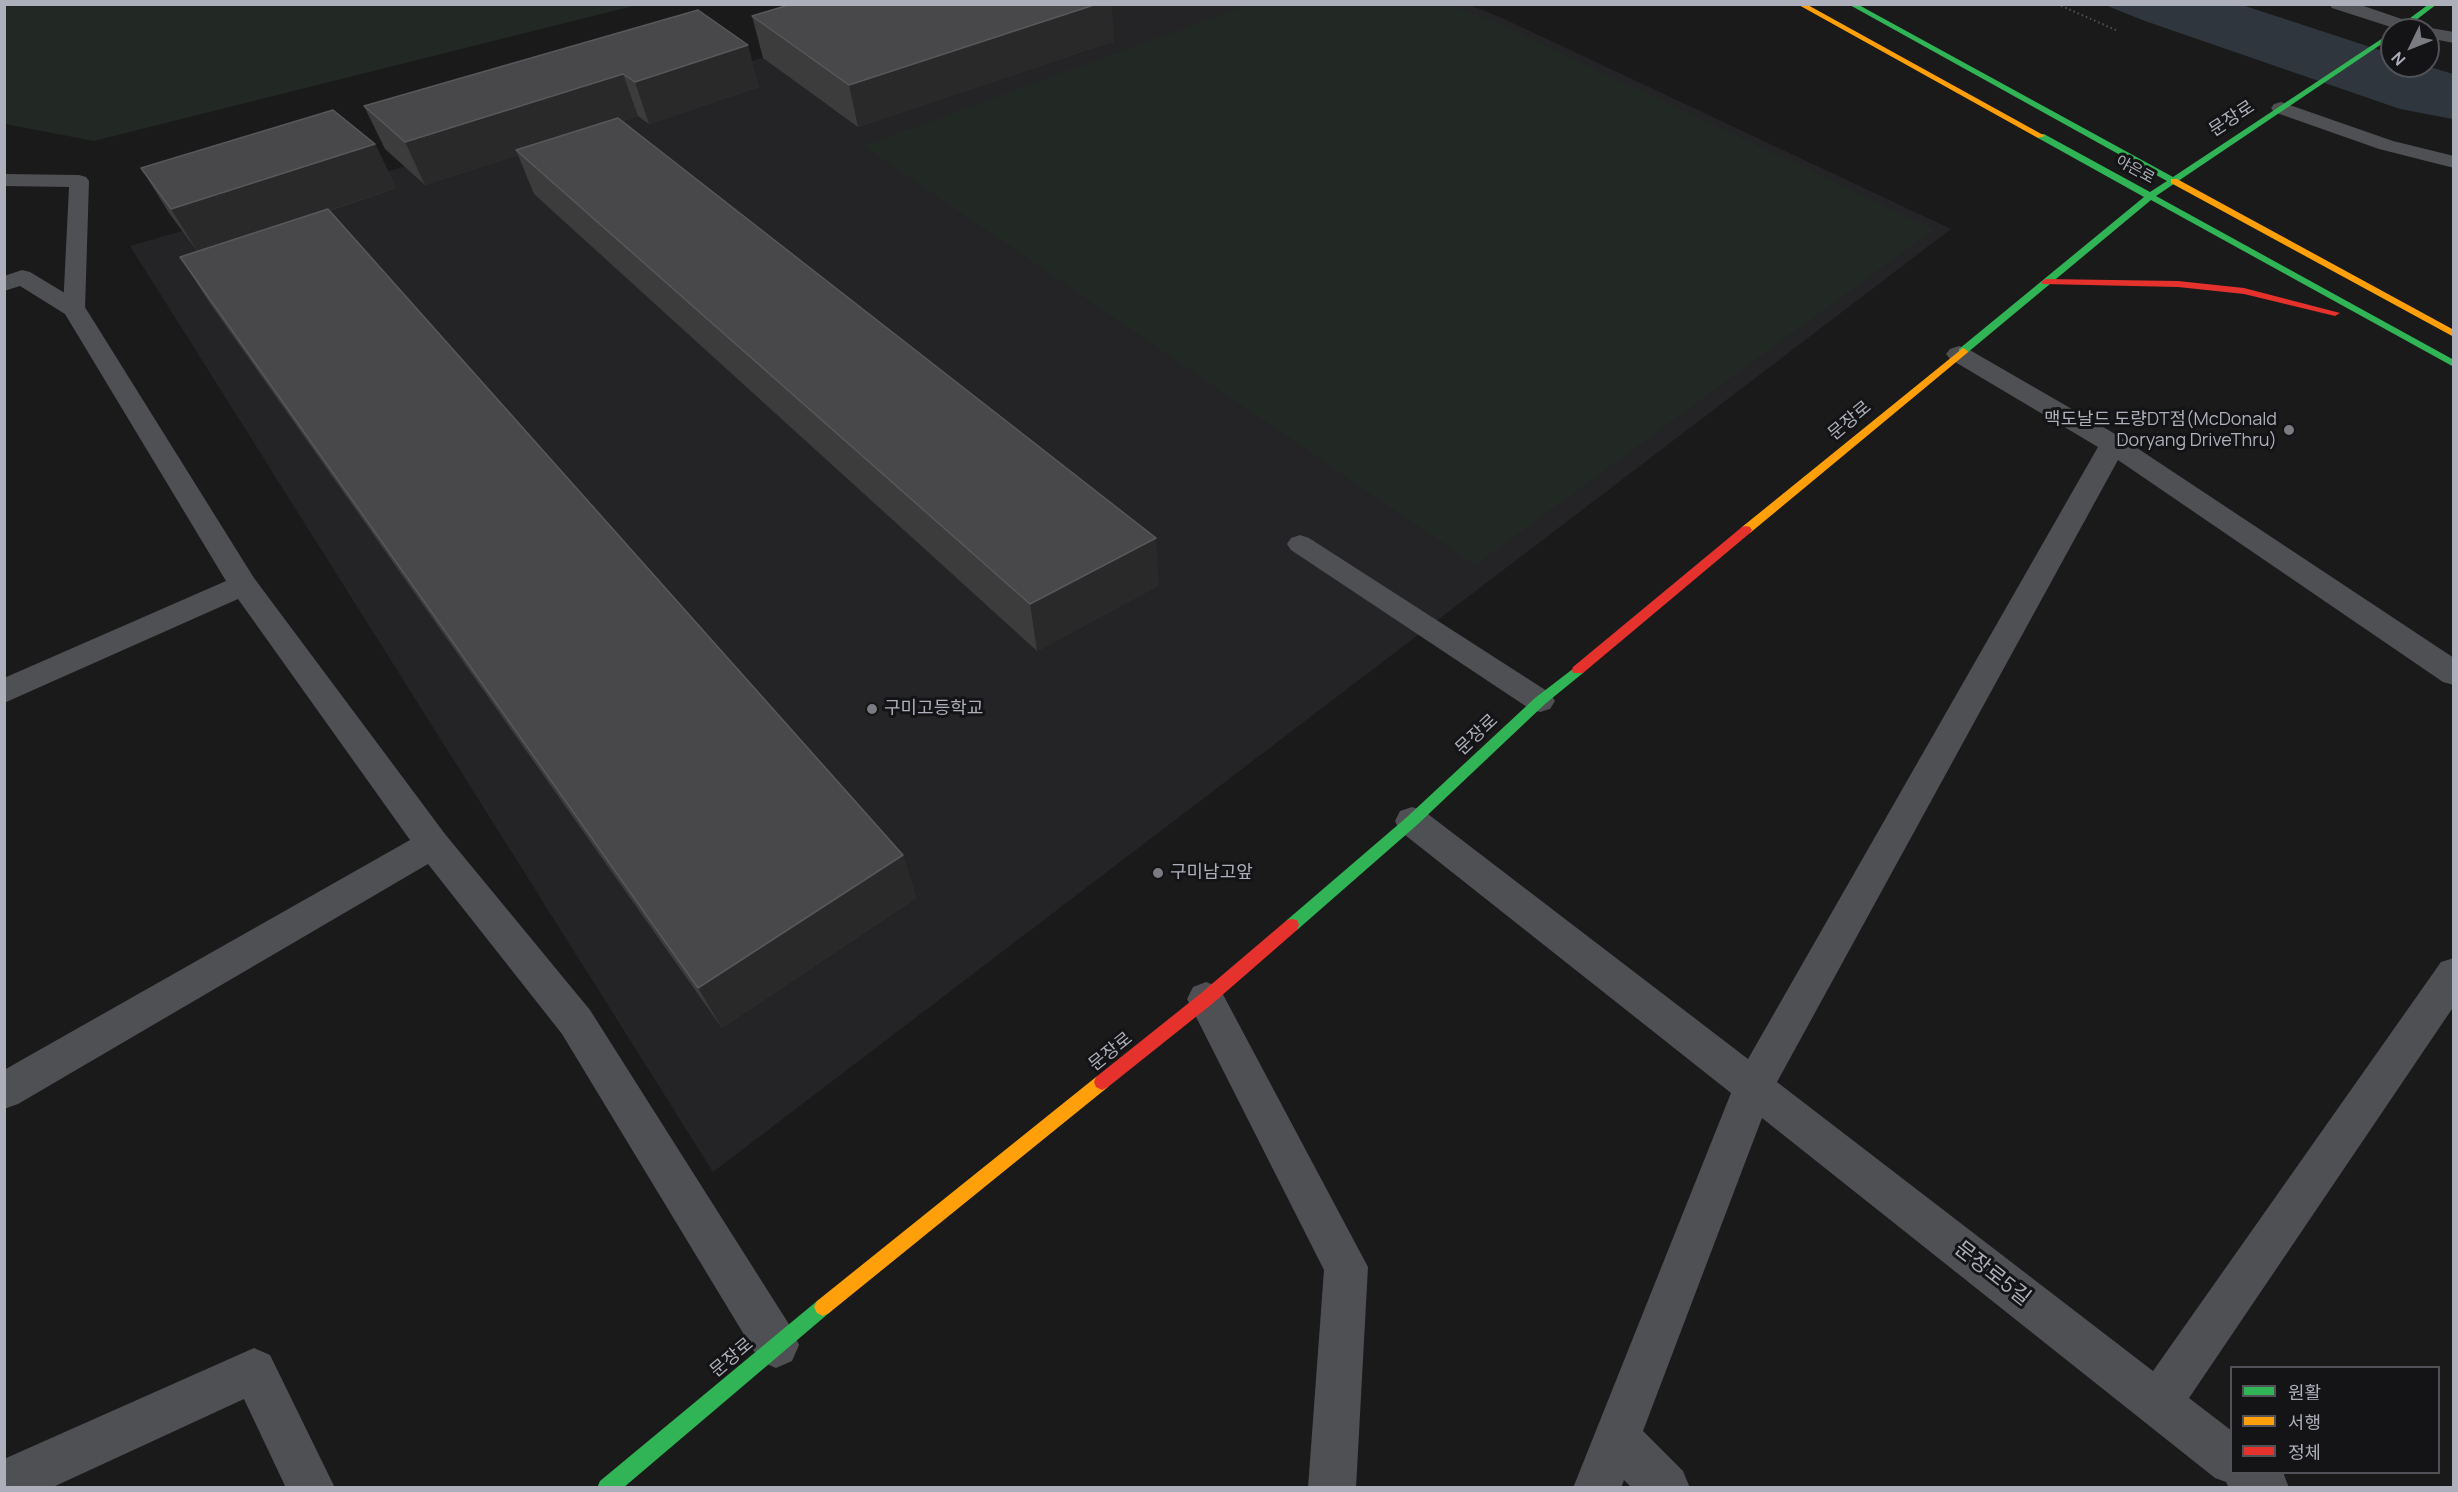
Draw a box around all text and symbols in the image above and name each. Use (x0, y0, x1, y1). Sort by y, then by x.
north arrow (2380, 18, 2440, 78)
text: N (2386, 47, 2410, 71)
street label: 문장로 (2205, 96, 2259, 142)
street label: 야은로 (2113, 152, 2157, 188)
street label: 문장로 (1824, 397, 1876, 445)
place label: 맥도날드 도량DT점(McDonald Doryang DriveThru) (2044, 409, 2277, 452)
marker: 맥도날드 도량DT점(McDonald Doryang DriveThru) (2282, 423, 2296, 437)
place label: 구미고등학교 (884, 698, 983, 720)
marker: 구미고등학교 (865, 702, 879, 716)
street label: 문장로 (1451, 710, 1503, 760)
place label: 구미남고앞 (1170, 862, 1253, 884)
marker: 구미남고앞 (1151, 866, 1165, 880)
street label: 문장로 (1085, 1028, 1137, 1076)
street label: 문장로5길 (1949, 1237, 2035, 1311)
street label: 문장로 (706, 1334, 758, 1382)
legend (2230, 1366, 2440, 1474)
text: 원활 (2288, 1380, 2321, 1404)
text: 서행 (2288, 1410, 2321, 1434)
text: 정체 (2288, 1440, 2321, 1464)

